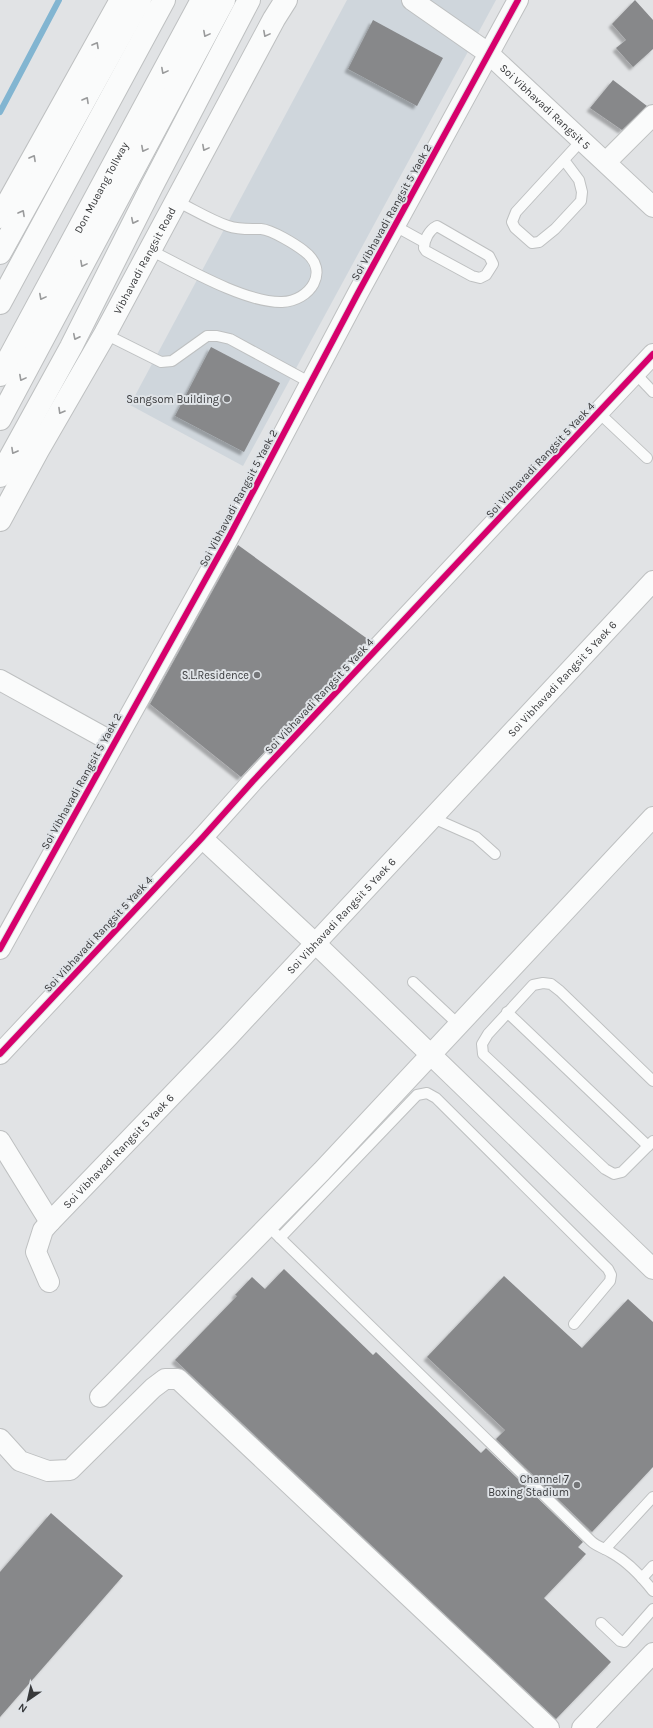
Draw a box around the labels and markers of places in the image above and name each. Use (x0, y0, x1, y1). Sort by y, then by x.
place label: Sangsom Building (126, 393, 220, 406)
marker: Sangsom Building (222, 394, 232, 404)
place label: S.L.Residence (182, 669, 249, 682)
marker: S.L.Residence (252, 670, 262, 680)
place label: Channel 7 Boxing Stadium (488, 1473, 569, 1499)
marker: Channel 7 Boxing Stadium (572, 1480, 582, 1490)

